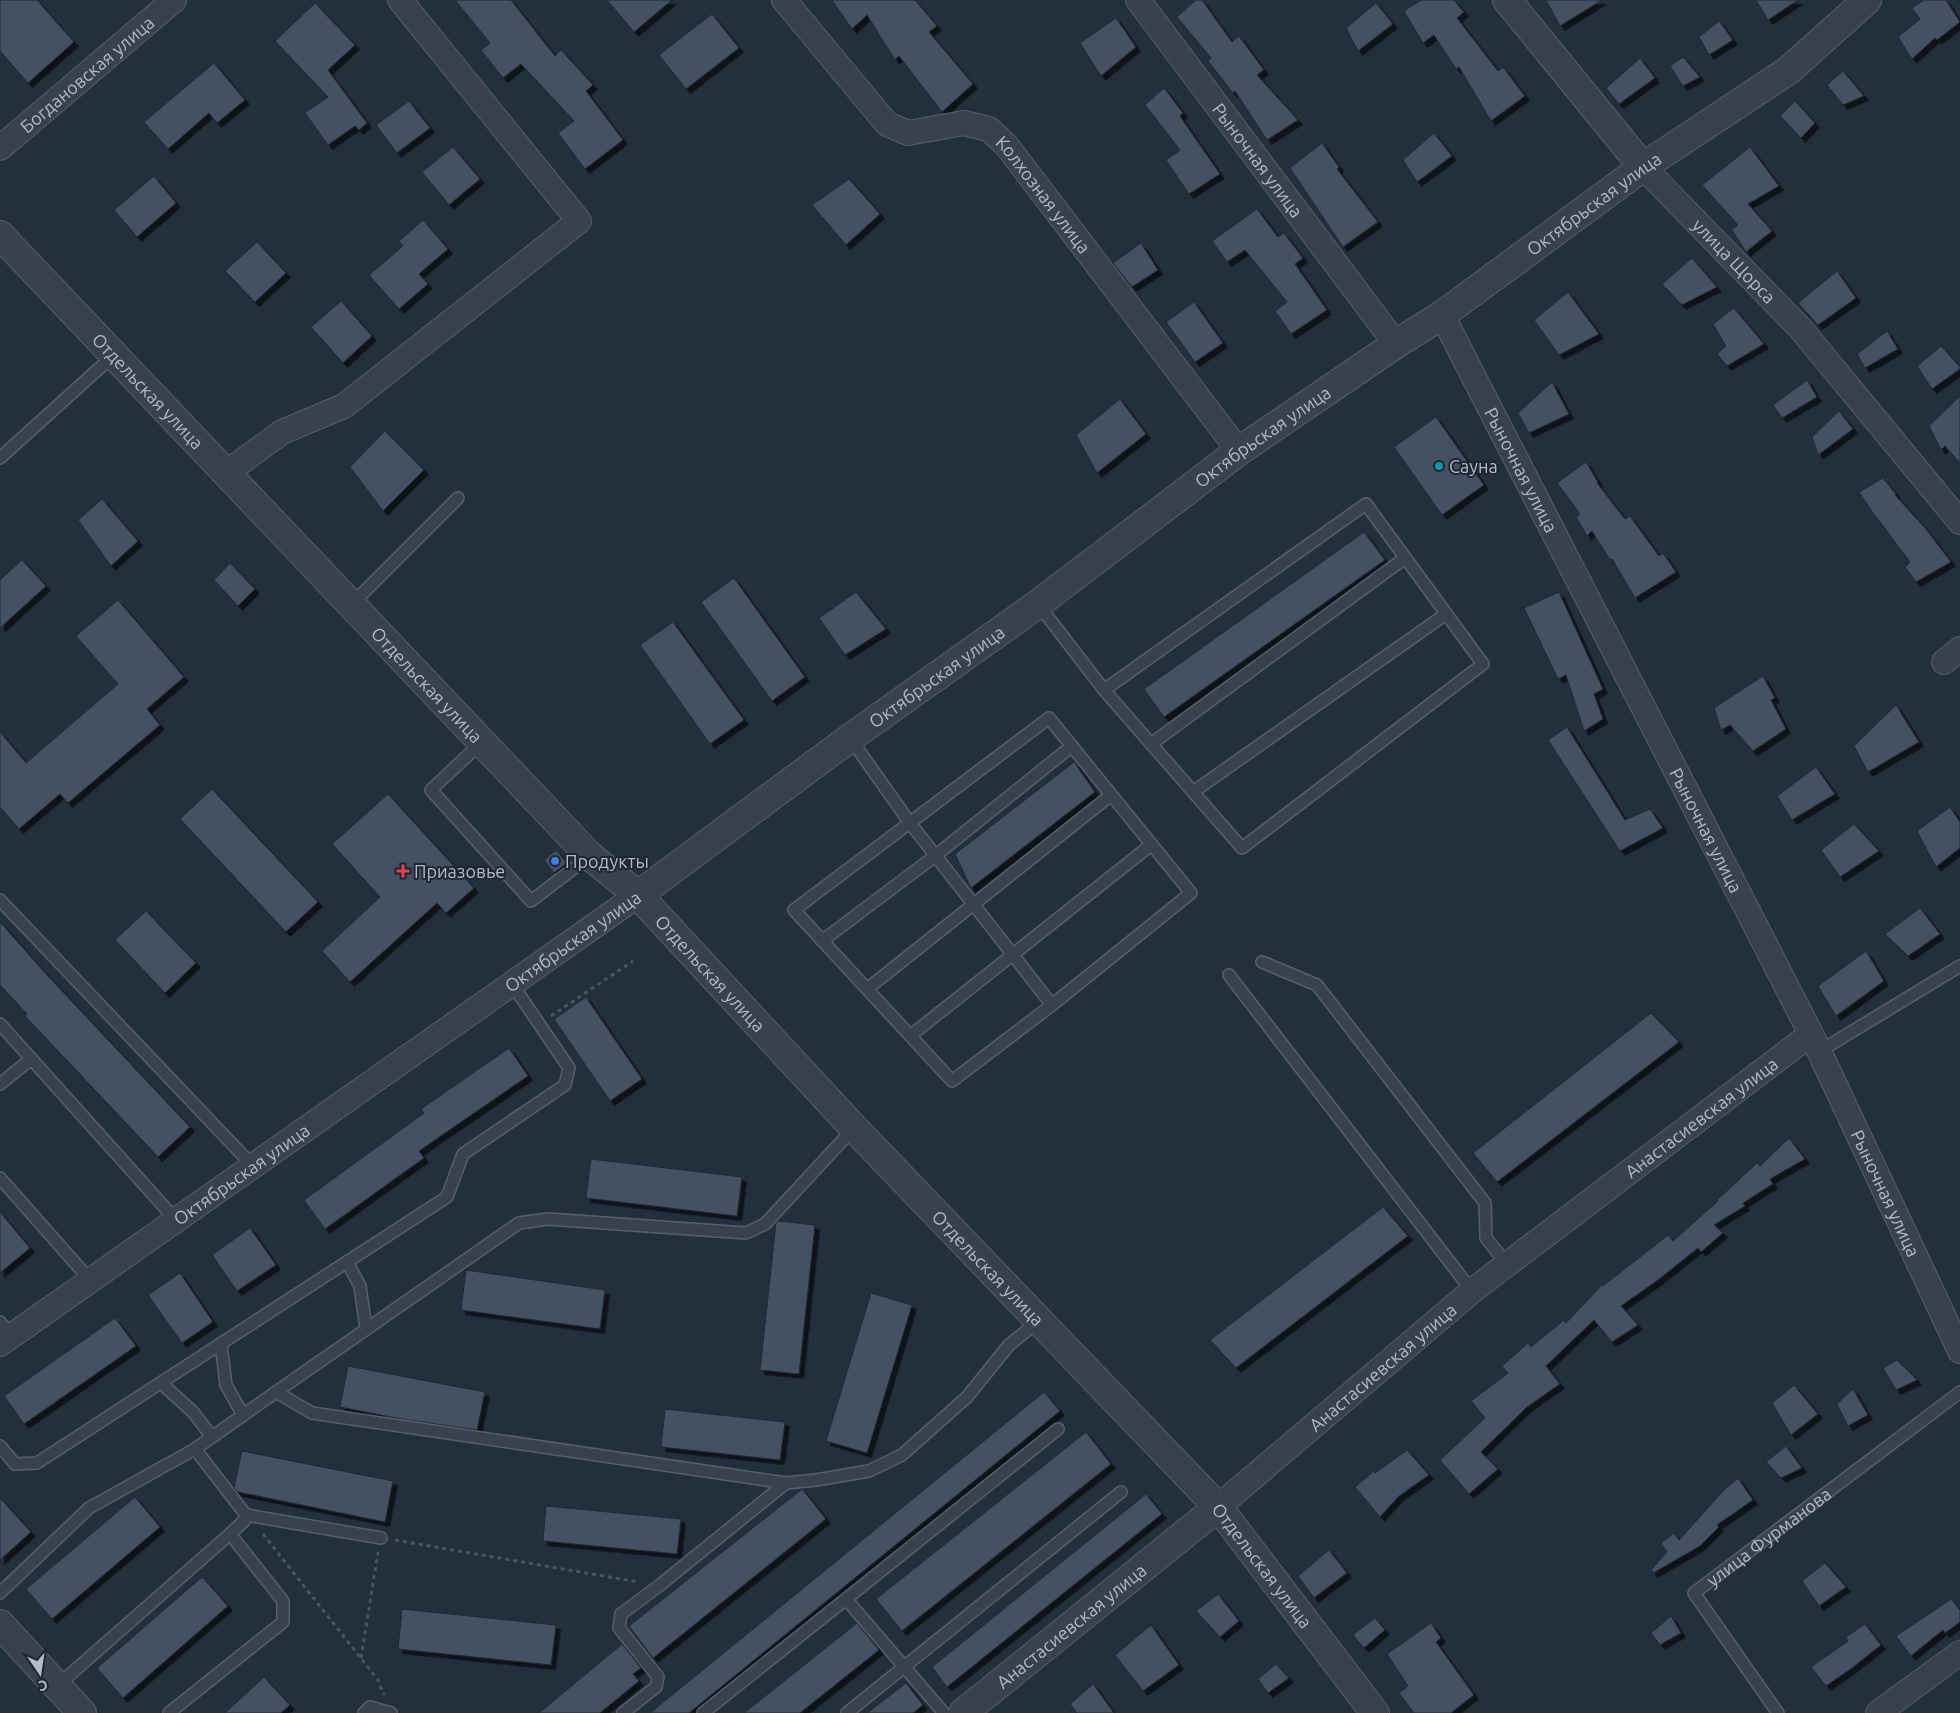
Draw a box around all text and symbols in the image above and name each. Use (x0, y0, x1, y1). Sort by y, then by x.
street label: Богдановская улица (16, 12, 158, 137)
street label: Рыночная улица (1209, 99, 1307, 221)
street label: Колхозная улица (992, 131, 1095, 257)
street label: Октябрьская улица (1523, 148, 1665, 259)
street label: улица Щорса (1689, 214, 1780, 307)
street label: Отдельская улица (89, 329, 208, 453)
street label: Октябрьская улица (1191, 382, 1334, 491)
street label: Рыночная улица (1481, 404, 1562, 536)
place label: Сауна (1449, 456, 1498, 476)
marker: Сауна (1433, 460, 1445, 472)
street label: Октябрьская улица (865, 621, 1008, 731)
street label: Отдельская улица (367, 623, 487, 746)
street label: Рыночная улица (1666, 764, 1747, 896)
place label: Продукты (565, 851, 649, 871)
marker: Продукты (549, 855, 561, 867)
place label: Приазовье (414, 861, 505, 881)
marker: Приазовье (396, 864, 410, 878)
street label: Октябрьская улица (501, 887, 644, 996)
street label: Отдельская улица (651, 911, 769, 1036)
street label: Анастасиевская улица (1621, 1053, 1781, 1182)
street label: Октябрьская улица (170, 1120, 313, 1229)
street label: Рыночная улица (1847, 1127, 1924, 1260)
street label: Отдельская улица (928, 1206, 1048, 1330)
street label: Анастасиевская улица (1305, 1299, 1460, 1435)
street label: улица Фурманова (1702, 1483, 1835, 1590)
street label: Отдельская улица (1208, 1499, 1316, 1632)
street label: Анастасиевская улица (992, 1559, 1150, 1692)
north arrow (15, 1648, 65, 1698)
text: С (37, 1677, 49, 1694)

